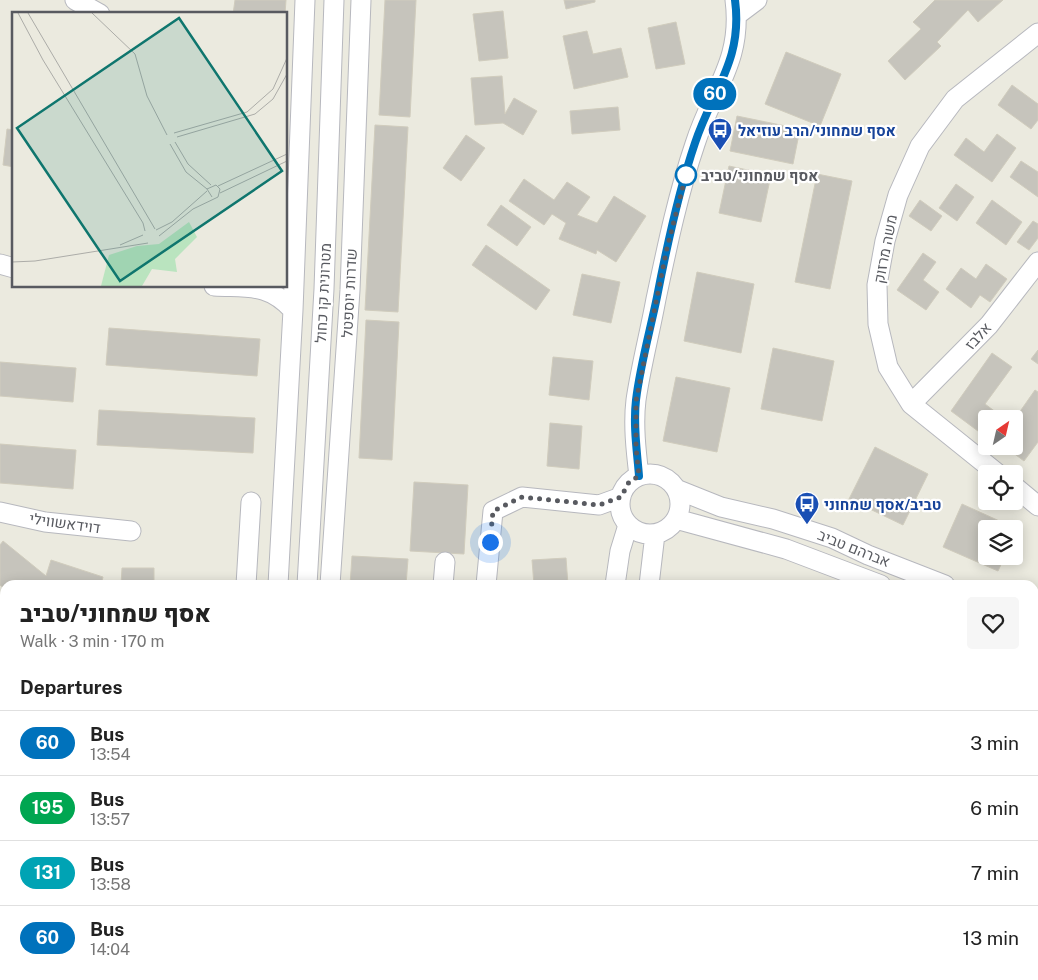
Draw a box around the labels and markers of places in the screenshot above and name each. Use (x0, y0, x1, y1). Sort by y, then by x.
bus stop icon: אסף שמחוני/הרב עוזיאל (707, 117, 733, 151)
place label: אסף שמחוני/הרב עוזיאל (738, 122, 896, 139)
marker: אסף שמחוני/טביב (675, 164, 697, 186)
place label: אסף שמחוני/טביב (701, 167, 818, 184)
bus stop icon: טביב/אסף שמחוני (794, 491, 820, 525)
place label: טביב/אסף שמחוני (824, 496, 941, 513)

